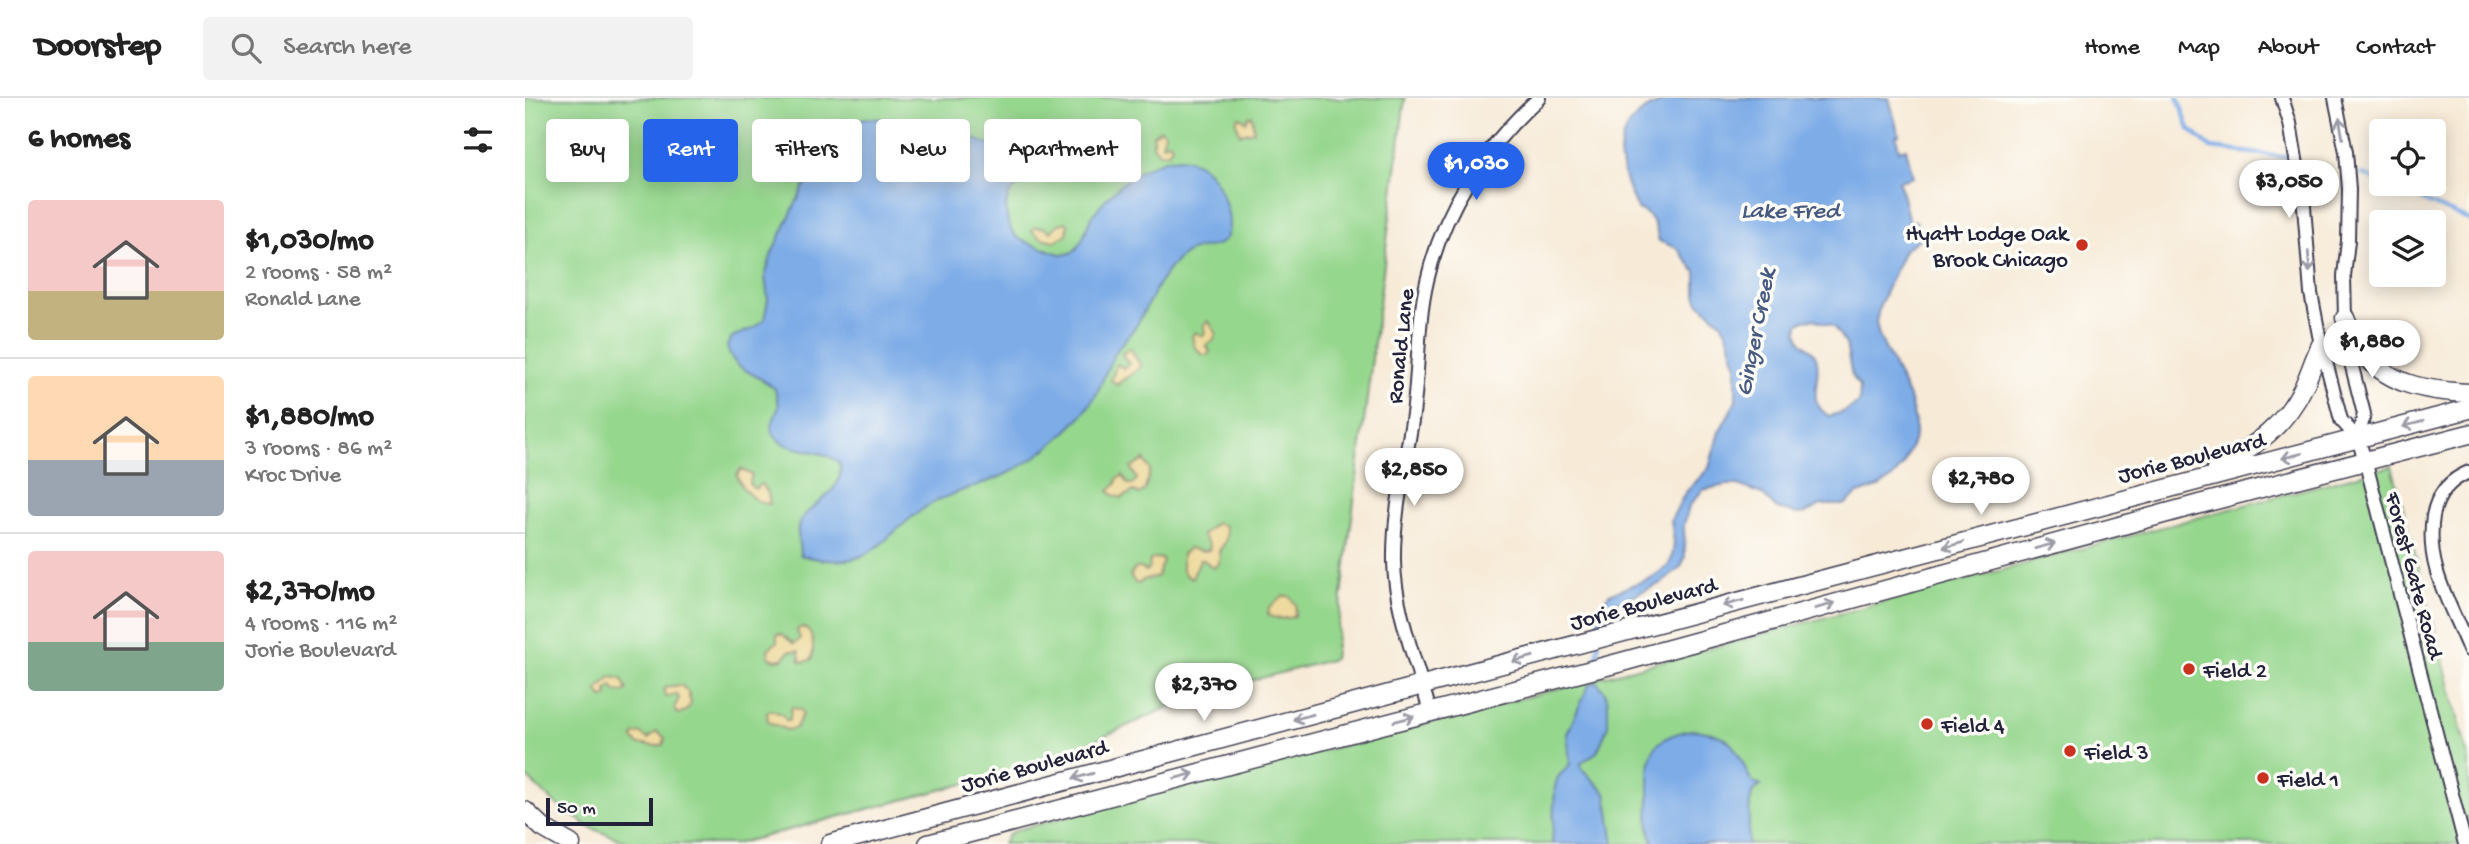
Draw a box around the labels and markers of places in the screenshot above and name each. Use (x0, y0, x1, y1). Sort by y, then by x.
pin: $1,030 (1419, 142, 1533, 202)
pin: $3,050 (2232, 160, 2346, 220)
place label: Hyatt Lodge Oak Brook Chicago (1905, 222, 2071, 275)
marker: Hyatt Lodge Oak Brook Chicago (2074, 237, 2090, 253)
pin: $1,880 (2315, 320, 2429, 380)
pin: $2,850 (1357, 448, 1471, 508)
pin: $2,780 (1924, 458, 2038, 517)
place label: Field 2 (2202, 659, 2267, 686)
marker: Field 2 (2181, 661, 2197, 677)
pin: $2,370 (1147, 664, 1261, 723)
place label: Field 4 (1940, 714, 2005, 741)
marker: Field 4 (1919, 716, 1935, 732)
place label: Field 3 (2083, 741, 2149, 768)
marker: Field 3 (2062, 743, 2078, 759)
place label: Field 1 (2276, 768, 2339, 795)
marker: Field 1 (2255, 770, 2271, 786)

